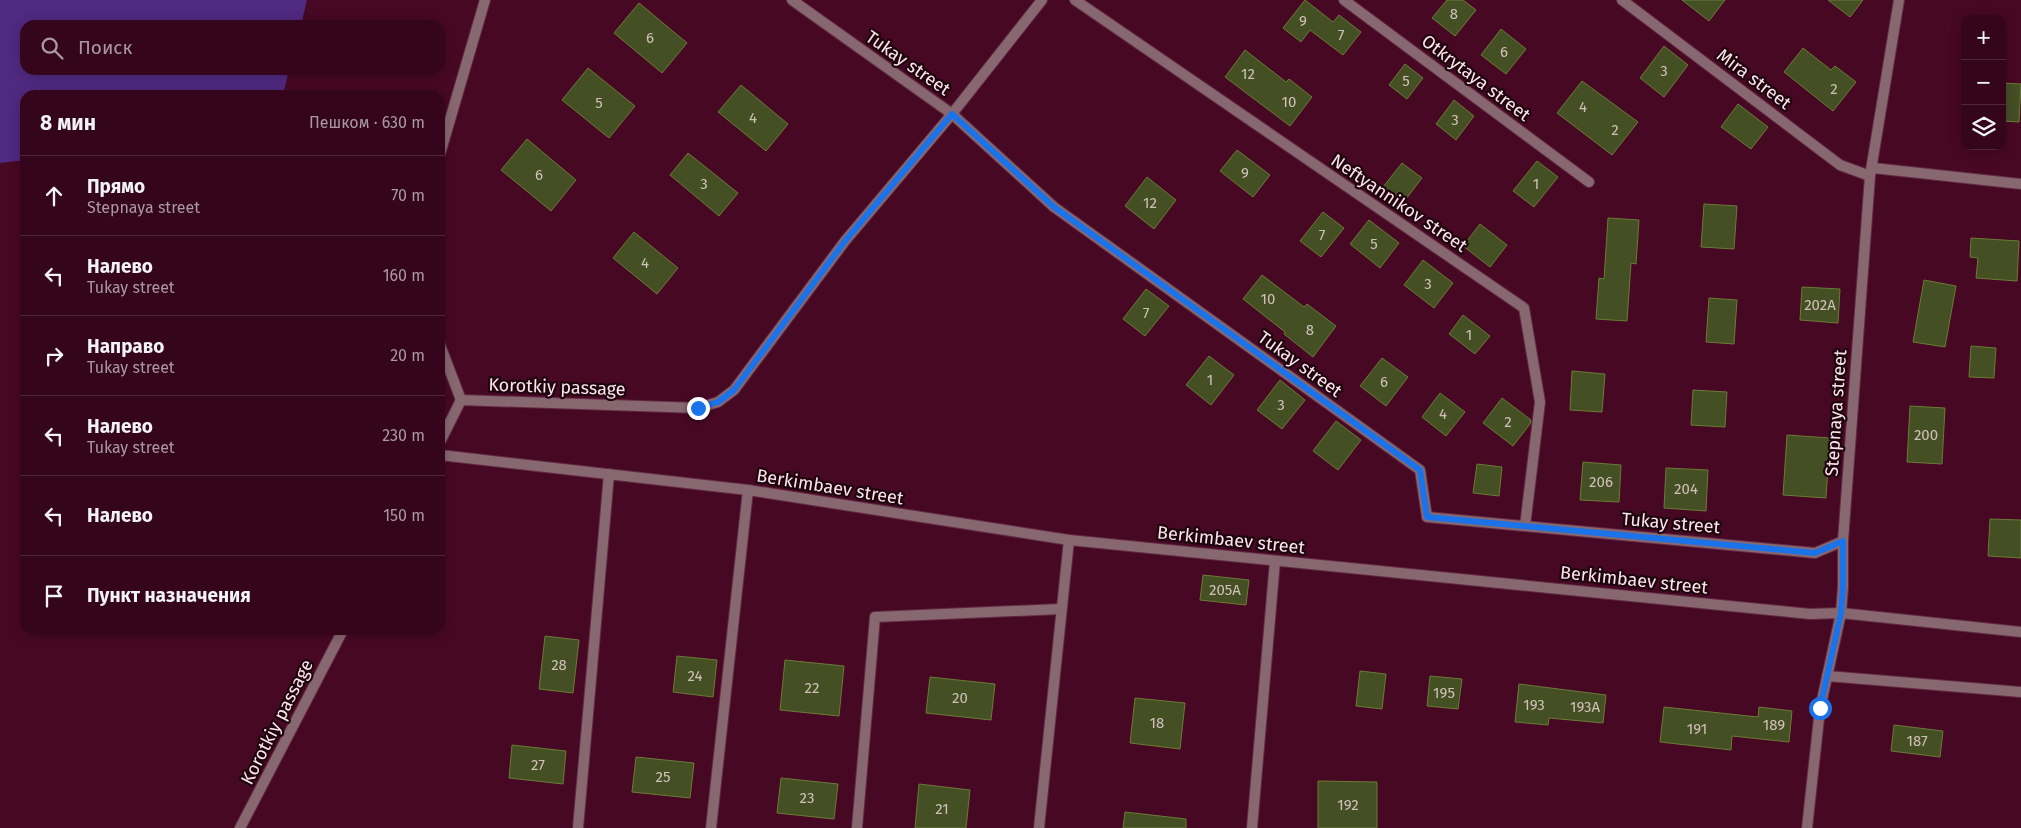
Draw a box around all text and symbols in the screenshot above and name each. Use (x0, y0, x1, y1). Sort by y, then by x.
house number: 8 (1450, 5, 1458, 23)
house number: 9 (1299, 12, 1307, 30)
map controls (1961, 15, 2006, 150)
button: + (1961, 15, 2006, 60)
search box (20, 20, 445, 75)
street label: Tukay street (861, 26, 955, 101)
house number: 7 (1338, 26, 1345, 44)
house number: 6 (646, 29, 654, 47)
street label: Otkrytaya street (1417, 30, 1535, 126)
icon: search (38, 34, 66, 62)
text: Поиск (78, 36, 132, 59)
house number: 6 (1500, 43, 1508, 61)
street label: Mira street (1712, 44, 1796, 114)
button: − (1961, 60, 2006, 105)
house number: 3 (1660, 62, 1668, 80)
house number: 12 (1241, 65, 1255, 83)
house number: 5 (1402, 72, 1410, 90)
house number: 2 (1830, 80, 1838, 98)
house number: 10 (1282, 93, 1296, 111)
house number: 5 (595, 94, 603, 112)
house number: 4 (1579, 98, 1587, 116)
button: layers (1961, 105, 2006, 150)
house number: 4 (749, 109, 757, 127)
text: 8 мин (40, 110, 96, 136)
house number: 3 (1451, 111, 1459, 129)
text: Пешком · 630 m (309, 113, 425, 132)
house number: 2 (1611, 121, 1619, 139)
street label: Neftyannikov street (1327, 149, 1472, 257)
house number: 9 (1241, 164, 1249, 182)
house number: 6 (535, 166, 543, 184)
text: Прямо (87, 175, 145, 198)
house number: 3 (700, 175, 708, 193)
house number: 1 (1533, 175, 1539, 193)
icon: ahead (40, 182, 68, 210)
text: 70 m (391, 186, 425, 205)
house number: 12 (1143, 194, 1157, 212)
text: Stepnaya street (87, 198, 200, 217)
house number: 7 (1319, 226, 1326, 244)
house number: 5 (1370, 235, 1378, 253)
house number: 4 (641, 254, 649, 272)
text: Налево (87, 255, 153, 278)
icon: left (40, 262, 68, 290)
text: 160 m (383, 266, 425, 285)
house number: 3 (1424, 275, 1432, 293)
text: Tukay street (87, 278, 175, 297)
house number: 10 (1261, 290, 1275, 308)
house number: 202А (1804, 296, 1836, 314)
house number: 7 (1143, 304, 1150, 322)
house number: 8 (1306, 321, 1314, 339)
street label: Tukay street (1254, 326, 1347, 402)
house number: 1 (1466, 326, 1472, 344)
text: Направо (87, 335, 164, 358)
icon: right (40, 342, 68, 370)
text: 20 m (390, 346, 425, 365)
street label: Stepnaya street (1821, 348, 1851, 477)
text: Tukay street (87, 358, 175, 377)
house number: 1 (1207, 371, 1213, 389)
house number: 6 (1380, 373, 1388, 391)
street label: Korotkiy passage (488, 374, 626, 400)
house number: 3 (1277, 396, 1285, 414)
route end (687, 397, 710, 420)
house number: 4 (1439, 405, 1447, 423)
house number: 2 (1504, 413, 1512, 431)
text: Налево (87, 415, 153, 438)
icon: left (40, 422, 68, 450)
text: 230 m (382, 426, 425, 445)
house number: 200 (1914, 426, 1938, 444)
text: Tukay street (87, 438, 175, 457)
street label: Berkimbaev street (755, 465, 906, 510)
house number: 206 (1589, 473, 1613, 491)
house number: 204 (1674, 480, 1698, 498)
icon: left (40, 502, 68, 530)
text: Налево (87, 504, 153, 527)
text: 150 m (383, 506, 425, 525)
street label: Tukay street (1621, 508, 1722, 538)
street label: Berkimbaev street (1156, 521, 1306, 559)
street label: Berkimbaev street (1559, 561, 1709, 599)
house number: 205А (1209, 581, 1241, 599)
icon: arrive (40, 582, 68, 610)
text: Пункт назначения (87, 584, 251, 607)
street label: Korotkiy passage (236, 656, 318, 788)
house number: 28 (551, 656, 567, 674)
house number: 24 (687, 667, 703, 685)
house number: 22 (805, 679, 819, 697)
house number: 195 (1433, 684, 1455, 702)
house number: 20 (952, 689, 968, 707)
house number: 193 (1523, 696, 1545, 714)
route start (1809, 697, 1832, 720)
house number: 193А (1570, 698, 1600, 716)
house number: 18 (1150, 714, 1164, 732)
house number: 189 (1763, 716, 1785, 734)
house number: 191 (1687, 720, 1707, 738)
house number: 187 (1906, 732, 1928, 750)
house number: 27 (531, 756, 545, 774)
house number: 25 (656, 768, 670, 786)
house number: 23 (800, 789, 814, 807)
house number: 192 (1337, 796, 1359, 814)
house number: 21 (935, 800, 949, 818)

